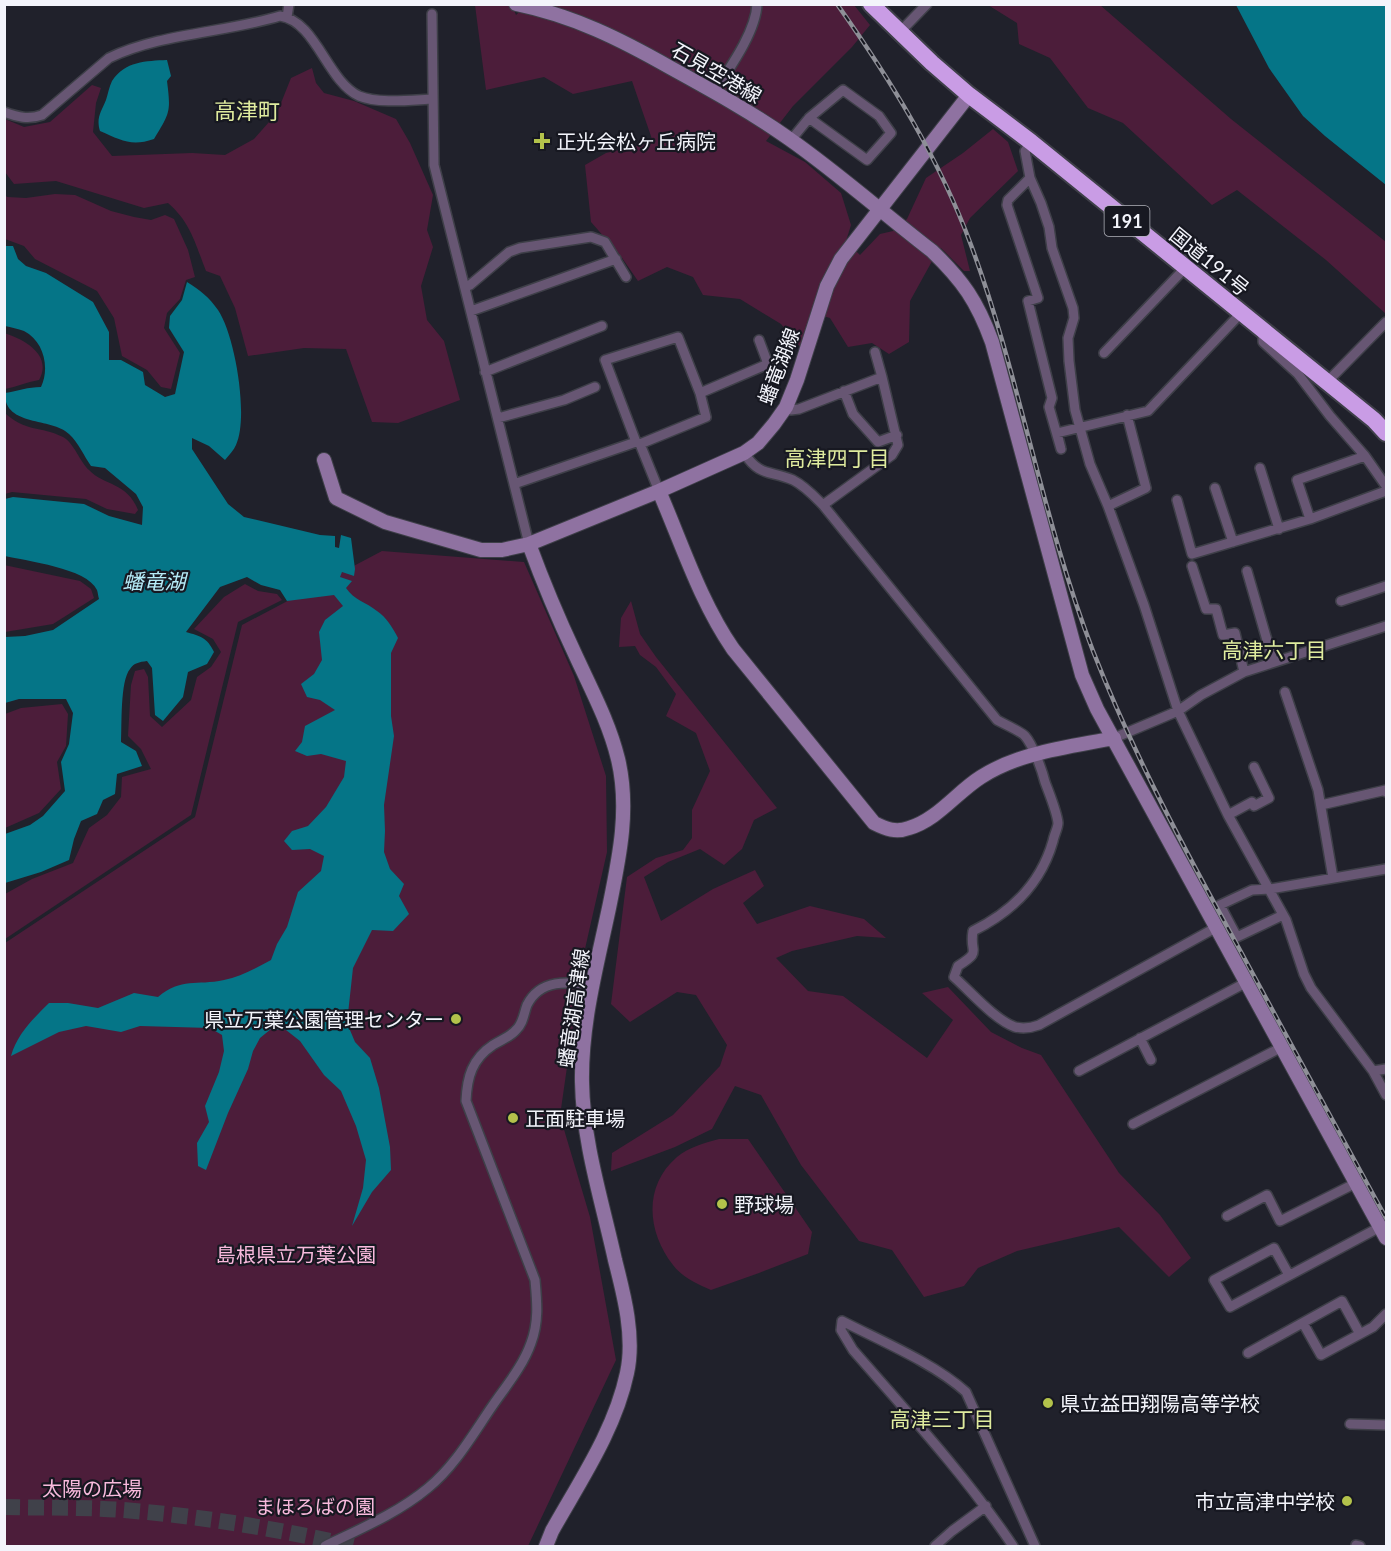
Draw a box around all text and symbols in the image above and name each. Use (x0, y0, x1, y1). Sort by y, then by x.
street label: 石見空港線 (668, 37, 766, 107)
district label: 高津町 (214, 97, 280, 124)
place label: 正光会松ヶ丘病院 (556, 129, 716, 153)
marker: 正光会松ヶ丘病院 (533, 132, 551, 150)
road number: 191 (1104, 206, 1150, 236)
street label: 国道191号 (1166, 222, 1254, 300)
street label: 蟠竜湖線 (752, 324, 804, 408)
district label: 高津四丁目 (785, 445, 890, 470)
water label: 蟠竜湖 (123, 568, 188, 593)
district label: 高津六丁目 (1222, 637, 1327, 662)
street label: 蟠竜湖高津線 (553, 947, 593, 1069)
place label: 県立万葉公園管理センター (204, 1007, 444, 1031)
marker: 県立万葉公園管理センター (449, 1012, 463, 1026)
place label: 正面駐車場 (525, 1106, 625, 1130)
marker: 正面駐車場 (506, 1111, 520, 1125)
place label: 野球場 (734, 1192, 794, 1216)
marker: 野球場 (715, 1197, 729, 1211)
park label: 島根県立万葉公園 (216, 1242, 376, 1266)
place label: 県立益田翔陽高等学校 (1060, 1391, 1260, 1415)
marker: 県立益田翔陽高等学校 (1041, 1396, 1055, 1410)
district label: 高津三丁目 (890, 1406, 995, 1431)
park label: 太陽の広場 (42, 1476, 142, 1500)
place label: 市立高津中学校 (1195, 1489, 1335, 1513)
park label: まほろばの園 (255, 1494, 375, 1518)
marker: 市立高津中学校 (1340, 1494, 1354, 1508)

